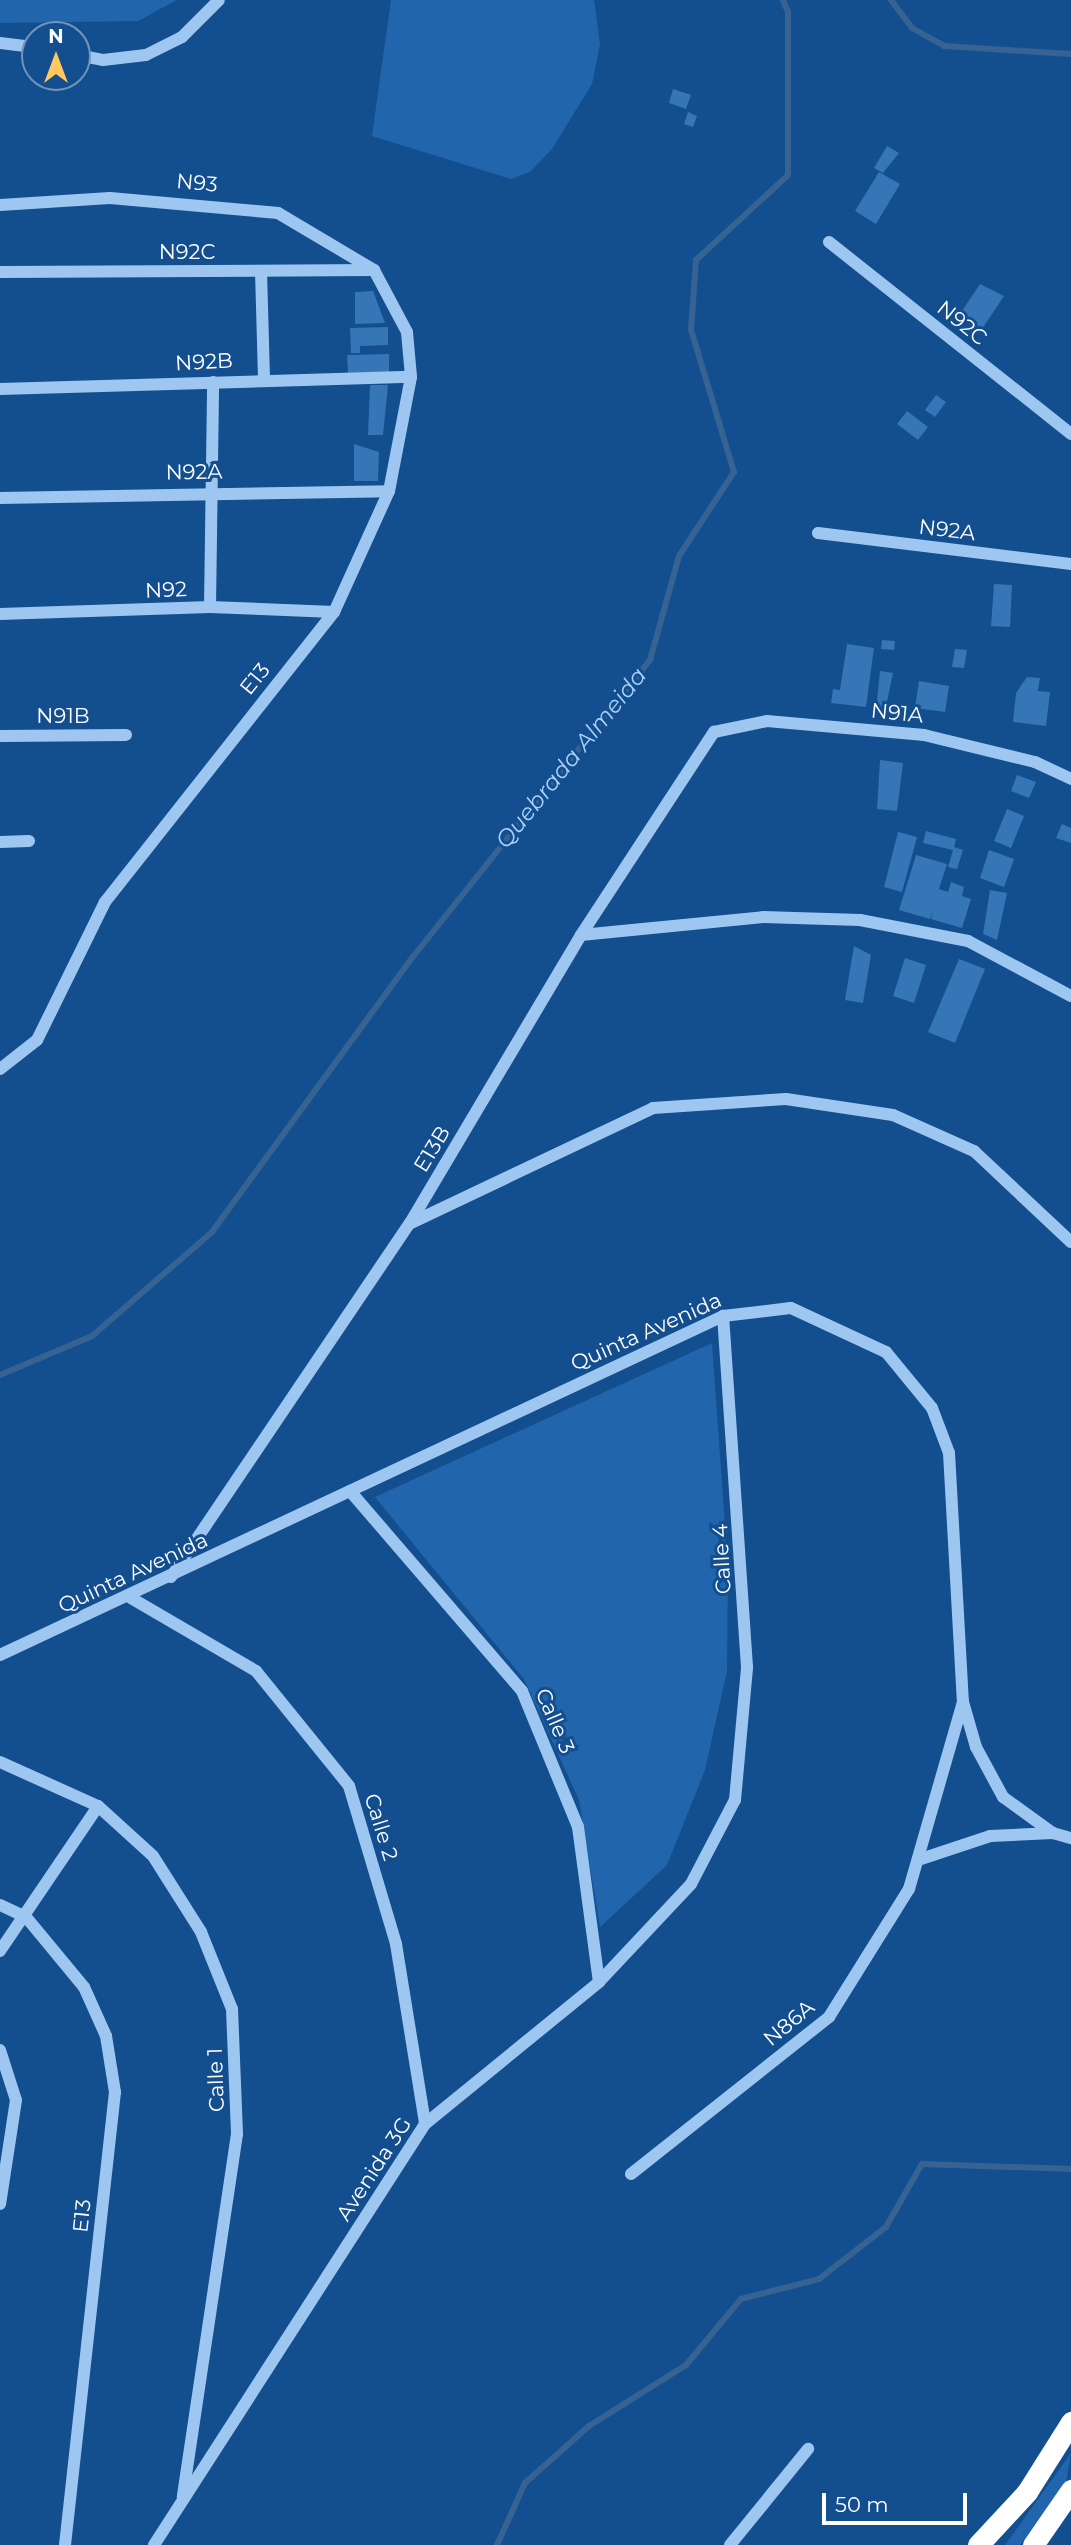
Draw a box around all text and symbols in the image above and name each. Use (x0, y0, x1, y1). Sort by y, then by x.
north arrow (21, 21, 91, 91)
text: N (48, 25, 64, 48)
street label: N93 (175, 169, 219, 197)
street label: N92C (159, 239, 215, 265)
street label: N92C (932, 295, 992, 351)
street label: N92B (175, 348, 233, 376)
street label: N92A (165, 459, 223, 485)
street label: N92A (917, 514, 977, 546)
street label: N92 (145, 577, 187, 603)
street label: E13 (235, 658, 275, 700)
water label: Quebrada Almeida (490, 662, 652, 854)
street label: N91A (870, 698, 924, 728)
street label: N91B (36, 703, 90, 729)
street label: E13B (409, 1121, 455, 1177)
street label: Quinta Avenida (567, 1287, 725, 1377)
street label: Calle 4 (708, 1523, 736, 1595)
street label: Quinta Avenida (54, 1527, 212, 1619)
street label: Calle 3 (530, 1685, 580, 1757)
street label: Calle 2 (359, 1791, 403, 1863)
street label: N86A (759, 1995, 819, 2051)
street label: Calle 1 (202, 2047, 230, 2113)
street label: Avenida 3G (331, 2113, 417, 2225)
street label: E13 (68, 2198, 96, 2234)
scale bar (826, 2478, 971, 2522)
text: 50 m (835, 2492, 889, 2517)

